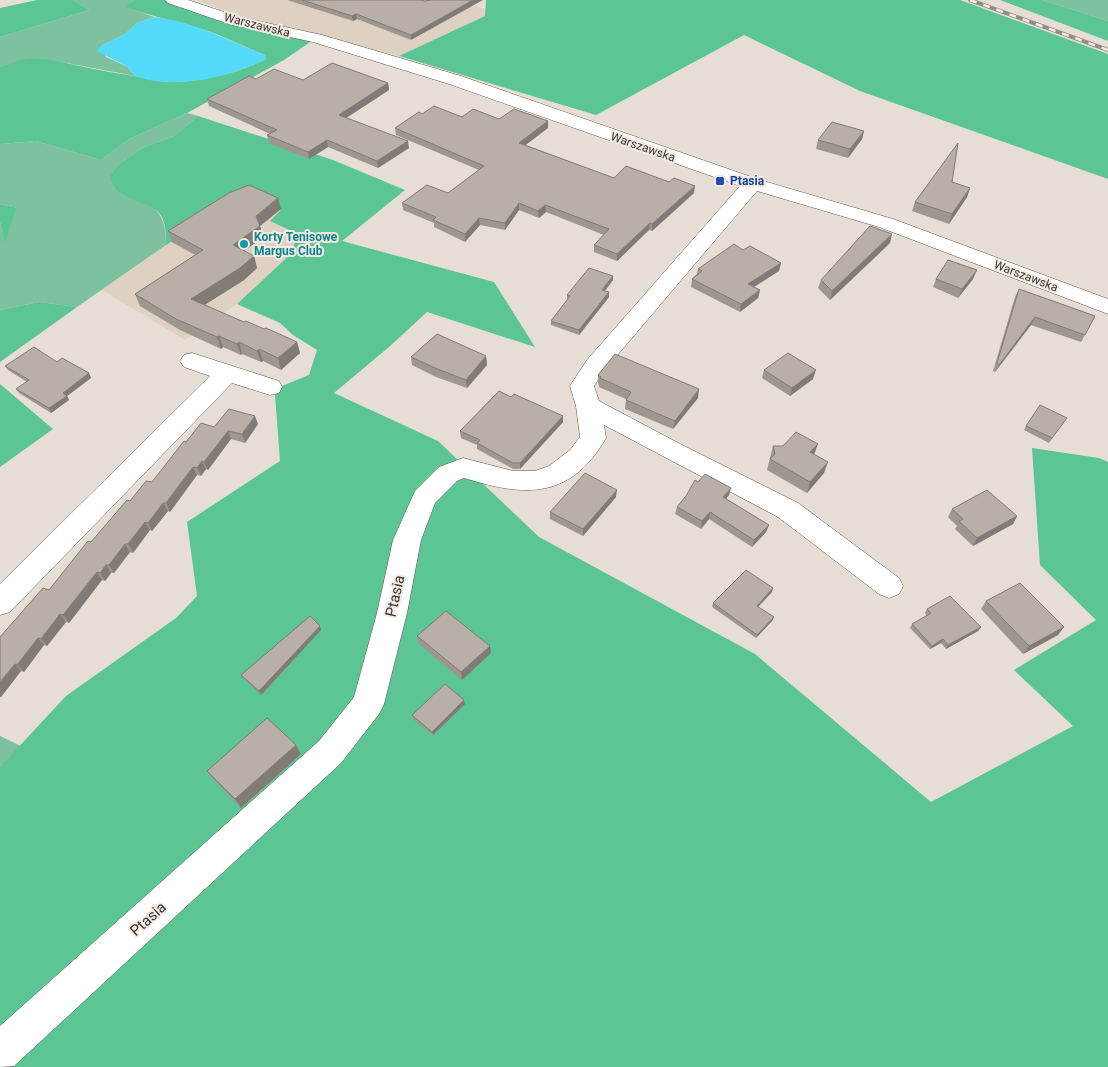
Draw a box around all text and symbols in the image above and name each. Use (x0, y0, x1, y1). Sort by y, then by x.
street label: Warszawska (223, 10, 291, 40)
street label: Warszawska (609, 129, 677, 165)
place label: Ptasia (730, 174, 765, 188)
marker: Ptasia (714, 175, 726, 187)
place label: Korty Tenisowe Margus Club (254, 230, 338, 258)
marker: Korty Tenisowe Margus Club (238, 238, 250, 250)
street label: Warszawska (992, 257, 1060, 295)
street label: Ptasia (381, 573, 409, 619)
street label: Ptasia (126, 898, 170, 940)

